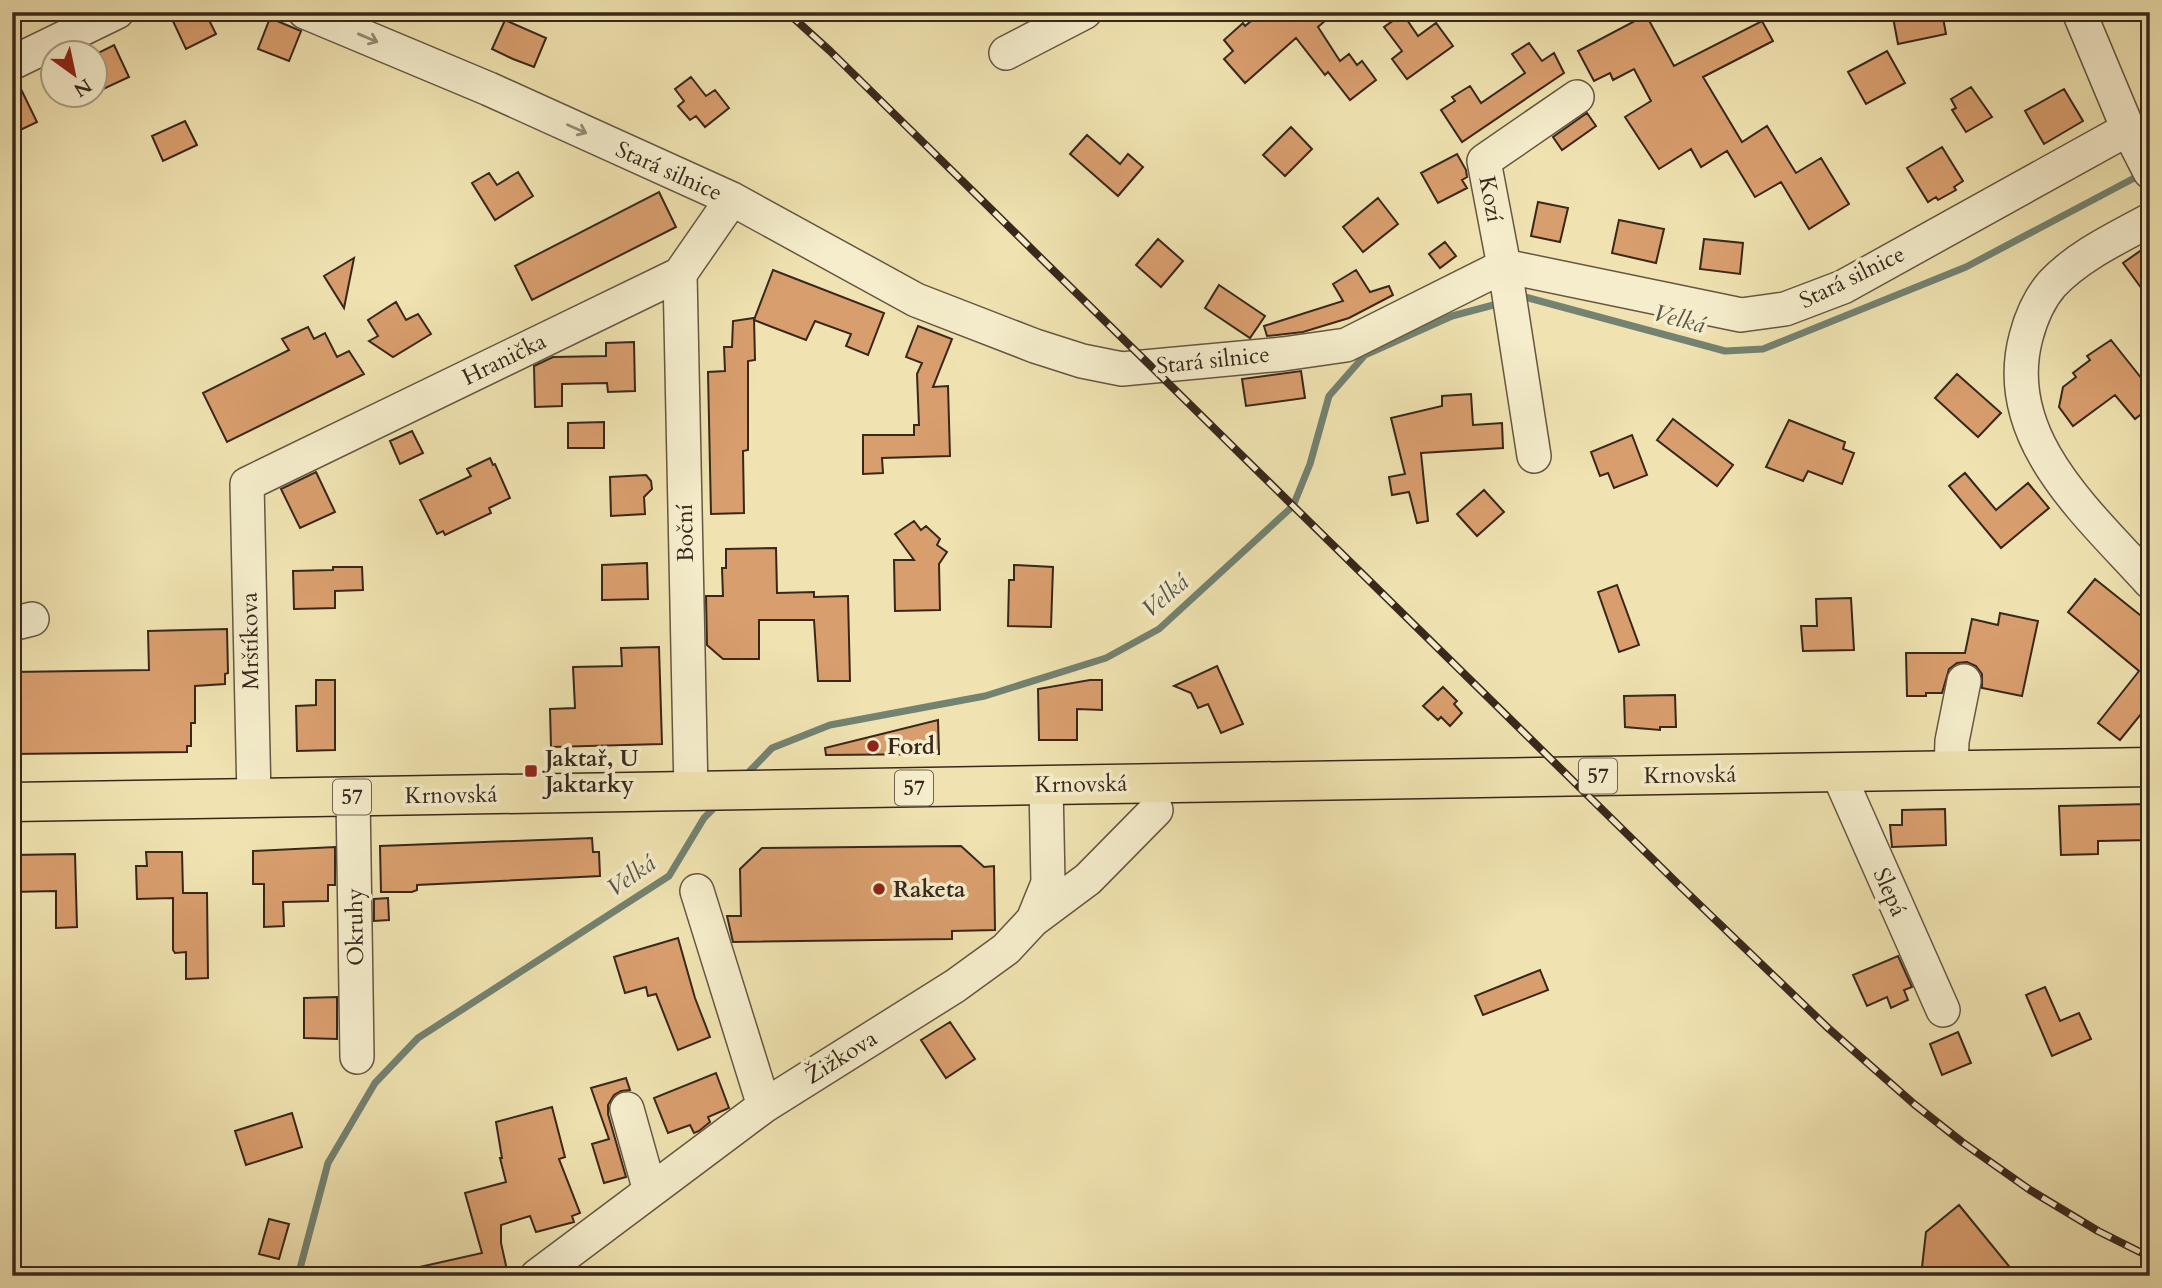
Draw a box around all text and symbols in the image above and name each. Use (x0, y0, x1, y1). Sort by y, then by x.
one-way arrow (356, 33, 378, 46)
north arrow (38, 38, 108, 108)
text: N (68, 72, 97, 103)
one-way arrow (565, 123, 587, 136)
street label: Stará silnice (611, 134, 727, 208)
street label: Kozí (1471, 173, 1511, 225)
street label: Stará silnice (1794, 238, 1910, 316)
water label: Velká (1649, 296, 1710, 342)
street label: Hranička (457, 325, 551, 393)
street label: Stará silnice (1155, 339, 1271, 381)
street label: Boční (669, 504, 701, 562)
water label: Velká (1134, 566, 1197, 625)
street label: Mrštíkova (234, 592, 266, 690)
place label: Ford (887, 731, 935, 762)
marker: Ford (865, 738, 881, 754)
place label: Jaktař, U Jaktarky (542, 743, 639, 800)
road number: 57 (1579, 758, 1617, 794)
street label: Krnovská (1643, 759, 1737, 791)
marker: Jaktař, U Jaktarky (523, 763, 539, 779)
street label: Krnovská (1034, 768, 1128, 800)
road number: 57 (895, 770, 933, 806)
street label: Krnovská (404, 779, 498, 811)
road number: 57 (333, 780, 371, 814)
water label: Velká (600, 847, 663, 905)
street label: Slepá (1866, 863, 1914, 921)
place label: Raketa (893, 874, 966, 905)
marker: Raketa (871, 881, 887, 897)
street label: Okruhy (339, 888, 371, 966)
street label: Žižkova (799, 1022, 883, 1091)

